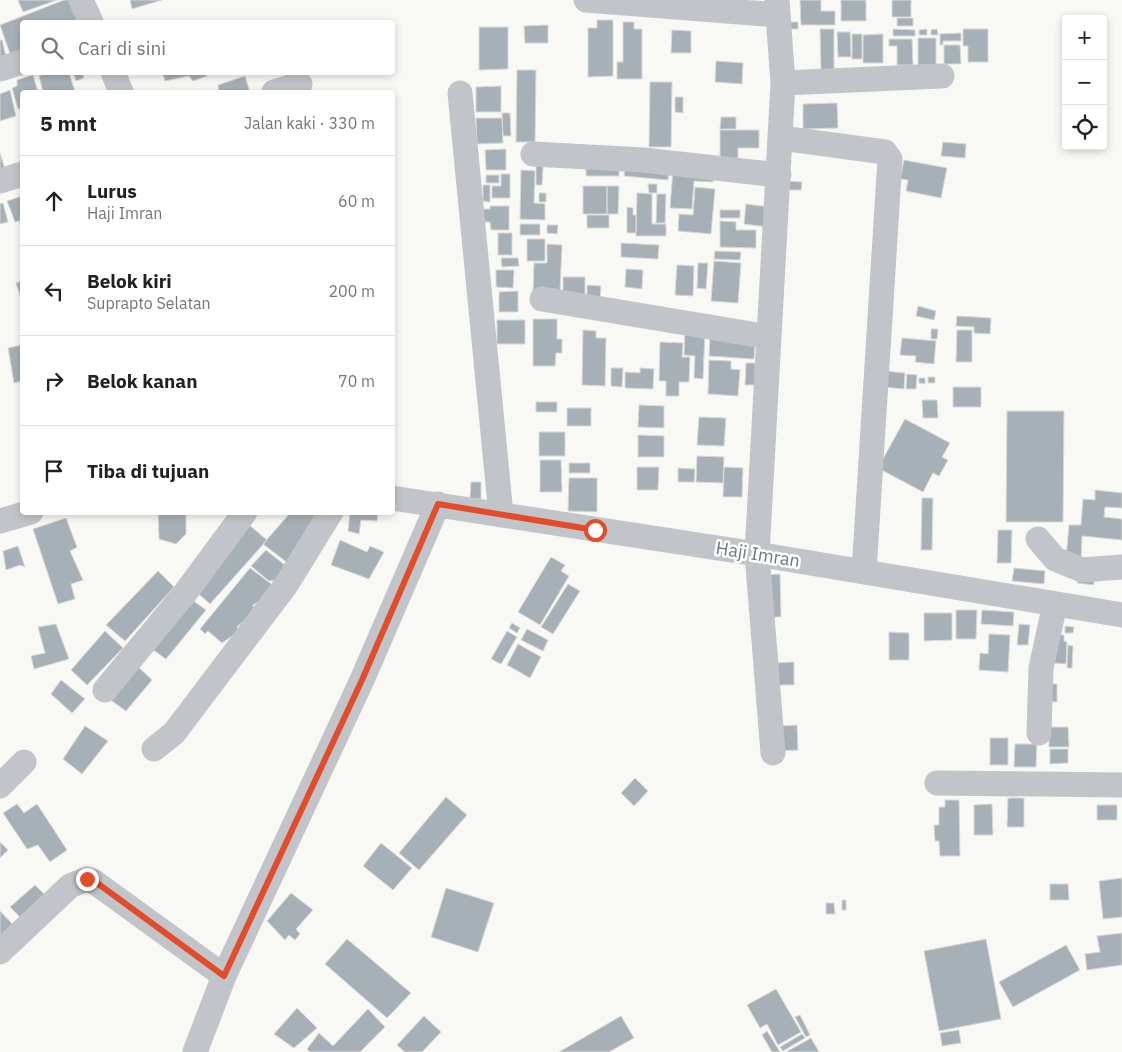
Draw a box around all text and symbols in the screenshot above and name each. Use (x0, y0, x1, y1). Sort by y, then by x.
map controls (1062, 15, 1107, 150)
button: + (1062, 15, 1107, 60)
search box (20, 20, 395, 75)
icon: search (38, 34, 66, 62)
text: Cari di sini (78, 36, 166, 60)
button: − (1062, 60, 1107, 105)
button: locate (1062, 105, 1107, 150)
text: 5 mnt (40, 109, 97, 137)
text: Jalan kaki · 330 m (244, 113, 375, 133)
text: Lurus (87, 179, 137, 203)
icon: ahead (40, 187, 68, 215)
text: 60 m (338, 191, 375, 211)
text: Haji Imran (87, 203, 162, 223)
text: Belok kiri (87, 269, 172, 293)
icon: left (40, 277, 68, 305)
text: 200 m (328, 281, 375, 301)
text: Suprapto Selatan (87, 293, 211, 313)
icon: right (40, 367, 68, 395)
text: Belok kanan (87, 369, 198, 393)
text: 70 m (338, 371, 375, 391)
icon: arrive (40, 457, 68, 485)
text: Tiba di tujuan (87, 459, 209, 483)
route start (584, 519, 607, 542)
street label: Haji Imran (714, 536, 802, 572)
route end (76, 868, 99, 891)

